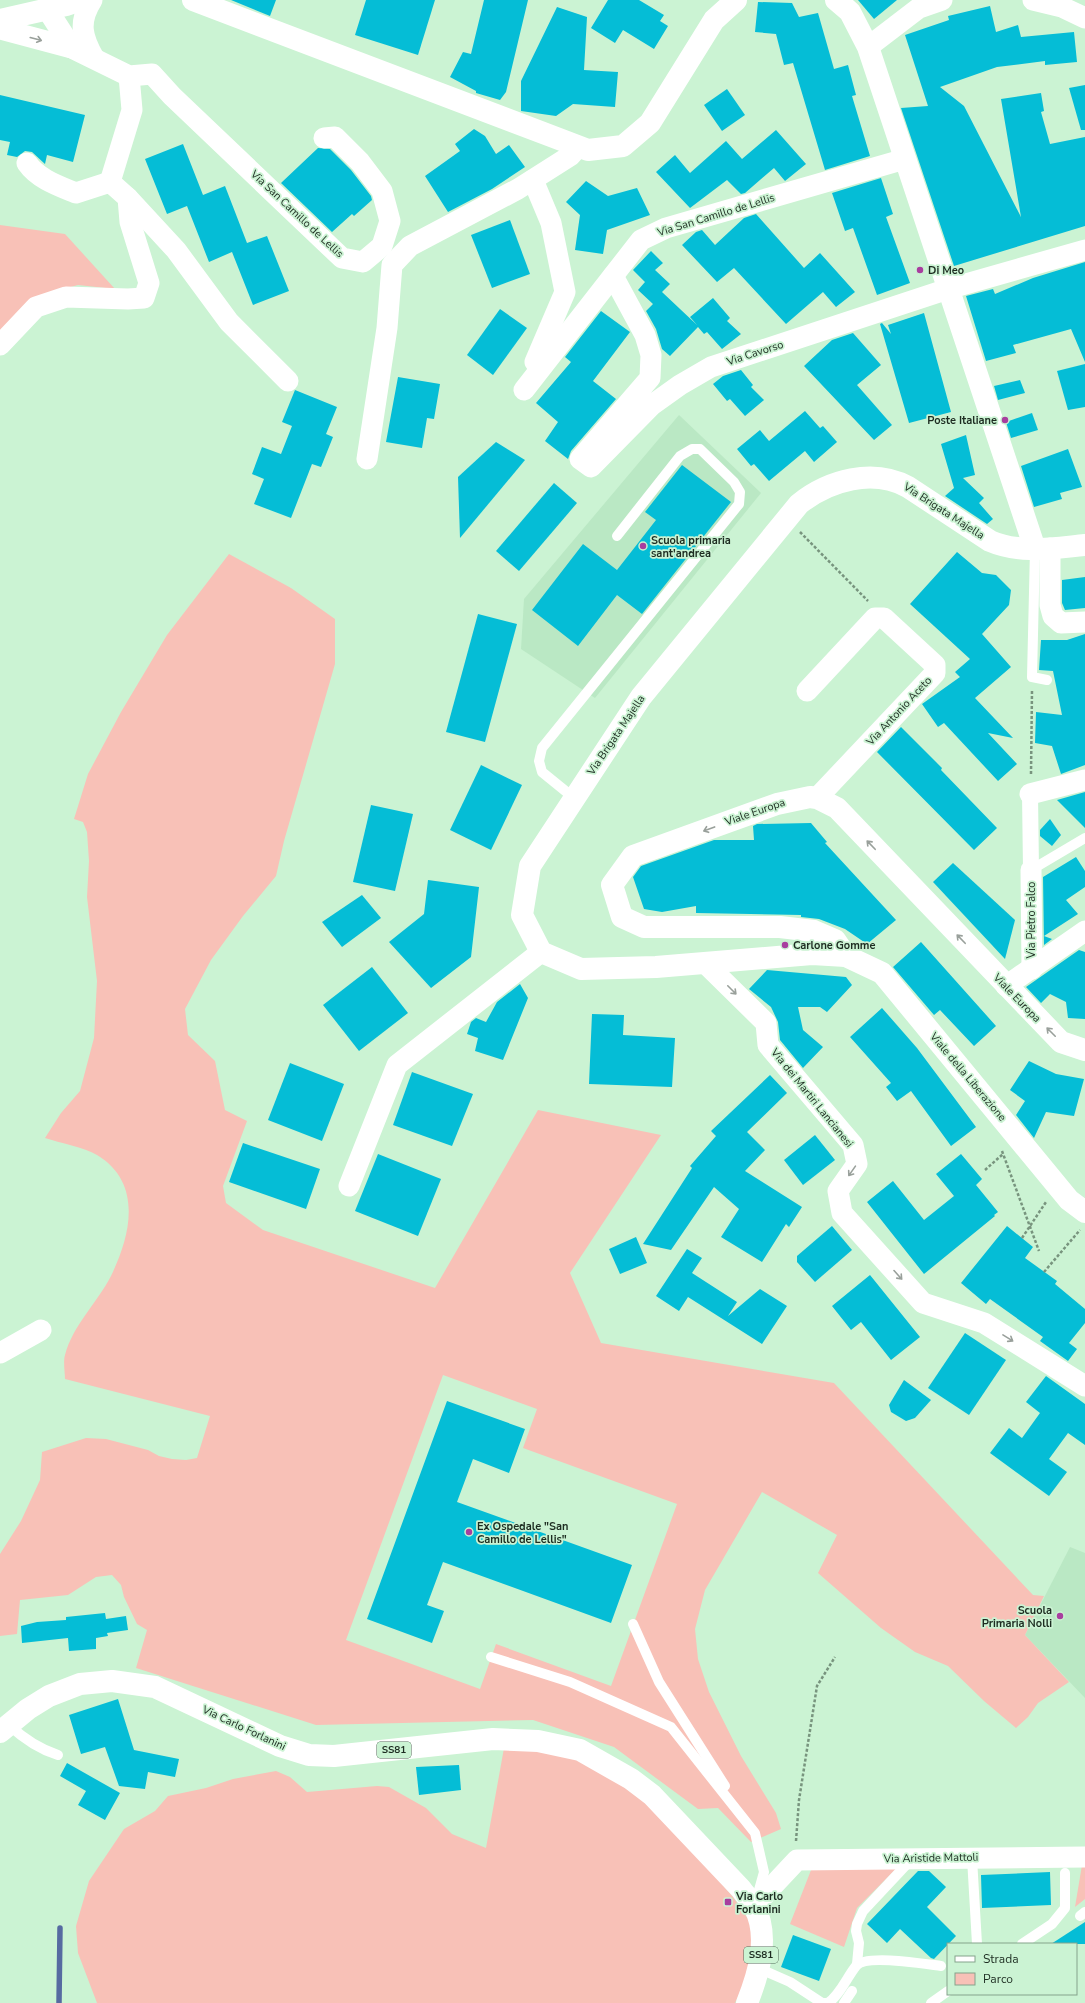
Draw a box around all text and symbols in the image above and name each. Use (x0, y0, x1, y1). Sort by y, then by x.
one-way arrow (29, 35, 42, 43)
street label: Via San Camillo de Lellis (247, 166, 347, 261)
street label: Via San Camillo de Lellis (654, 190, 777, 240)
place label: Di Meo (928, 263, 964, 278)
marker: Di Meo (915, 265, 925, 275)
street label: Via Cavorso (724, 337, 785, 370)
place label: Poste Italiane (927, 413, 997, 428)
marker: Poste Italiane (1000, 415, 1010, 425)
street label: Via Brigata Majella (900, 479, 987, 543)
place label: Scuola primaria sant'andrea (651, 533, 731, 561)
marker: Scuola primaria sant'andrea (638, 541, 648, 551)
street label: Via Antonio Aceto (862, 673, 935, 750)
street label: Via Brigata Majella (583, 692, 648, 779)
street label: Viale Europa (722, 795, 787, 830)
one-way arrow (703, 825, 715, 833)
one-way arrow (867, 839, 876, 850)
street label: Via Pietro Falco (1024, 882, 1039, 959)
one-way arrow (956, 934, 966, 944)
place label: Carlone Gomme (793, 938, 875, 953)
marker: Carlone Gomme (780, 940, 790, 950)
street label: Viale Europa (989, 970, 1044, 1026)
one-way arrow (728, 985, 737, 995)
one-way arrow (1046, 1027, 1056, 1037)
street label: Viale della Liberazione (926, 1029, 1010, 1125)
street label: Via dei Martiri Lancianesi (767, 1045, 857, 1151)
one-way arrow (848, 1165, 856, 1176)
one-way arrow (893, 1270, 902, 1280)
one-way arrow (1002, 1334, 1013, 1342)
place label: Ex Ospedale "San Camillo de Lellis" (477, 1519, 568, 1547)
marker: Ex Ospedale "San Camillo de Lellis" (464, 1527, 474, 1537)
place label: Scuola Primaria Nolli (982, 1603, 1052, 1631)
marker: Scuola Primaria Nolli (1055, 1611, 1065, 1621)
street label: Via Carlo Forlanini (199, 1702, 288, 1754)
road number: SS81 (377, 1742, 411, 1758)
street label: Via Aristide Mattoli (883, 1850, 978, 1866)
place label: Via Carlo Forlanini (735, 1889, 783, 1917)
marker: Via Carlo Forlanini (723, 1897, 733, 1907)
legend (947, 1943, 1077, 1995)
road number: SS81 (744, 1947, 778, 1963)
text: Strada (983, 1951, 1019, 1967)
text: Parco (983, 1971, 1013, 1987)

